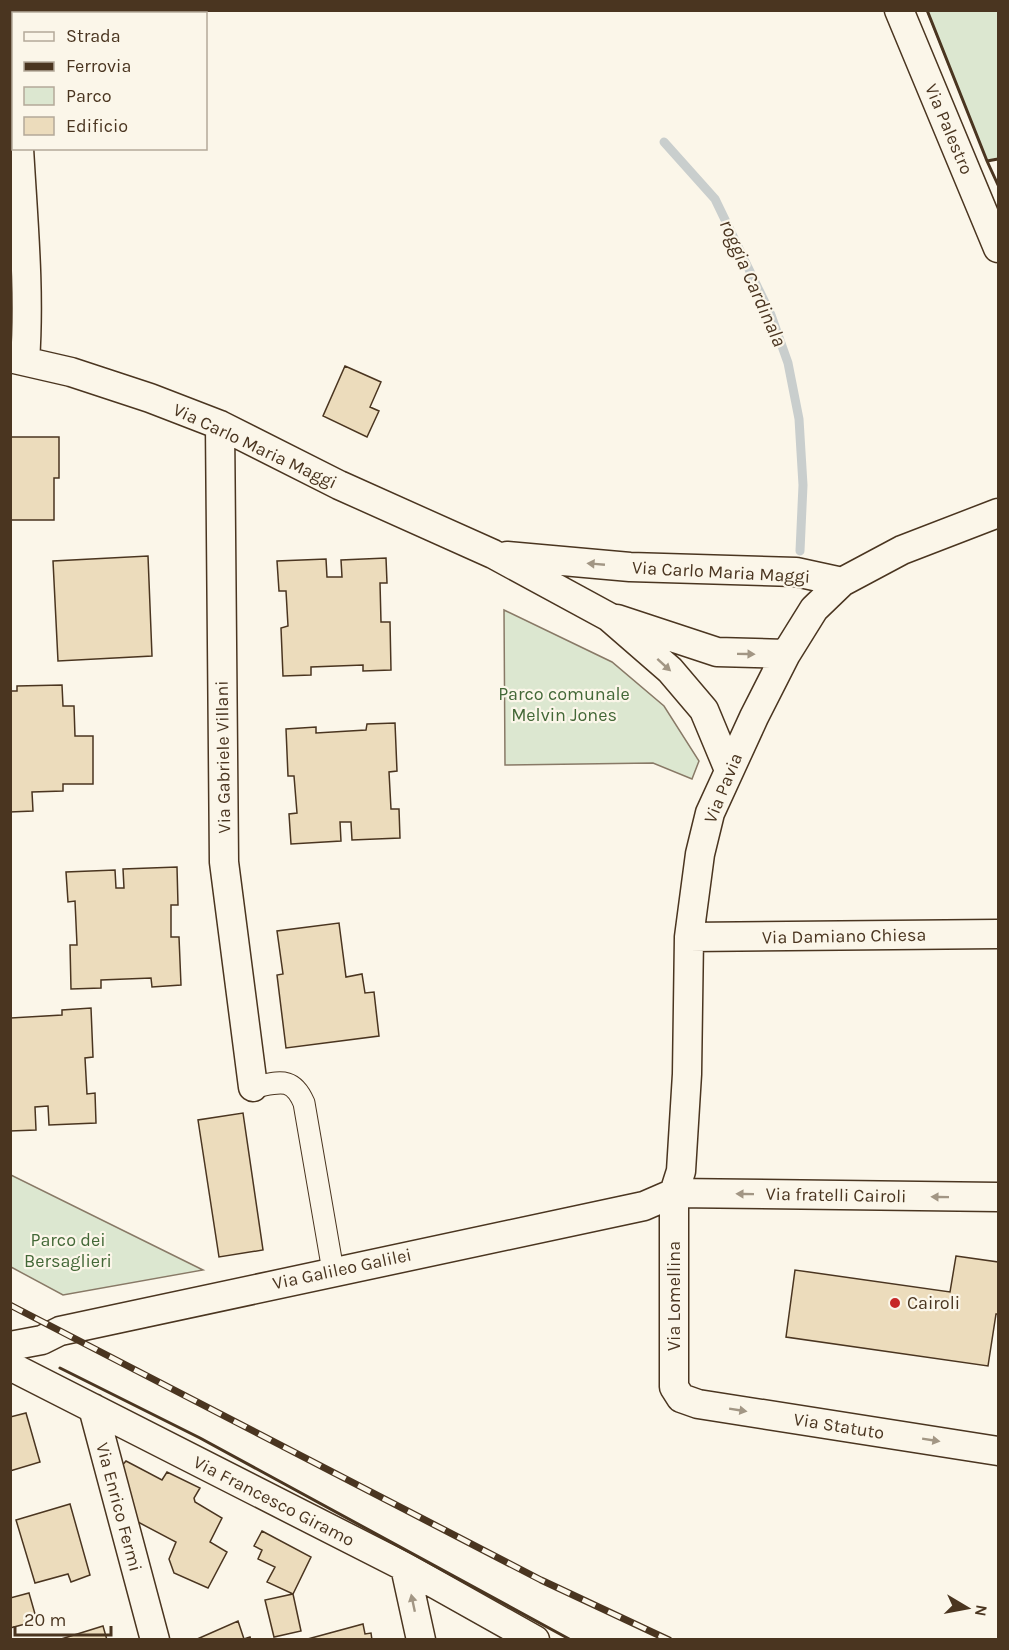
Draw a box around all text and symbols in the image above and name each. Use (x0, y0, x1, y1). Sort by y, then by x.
legend (12, 12, 207, 150)
text: Strada (66, 25, 121, 47)
text: Ferrovia (66, 55, 131, 77)
street label: Via Palestro (920, 80, 978, 178)
text: Parco (66, 85, 112, 107)
text: Edificio (66, 115, 128, 137)
water label: roggia Cardinala (715, 216, 791, 350)
street label: Via Carlo Maria Maggi (170, 398, 340, 494)
street label: Via Carlo Maria Maggi (631, 556, 811, 588)
one-way arrow (586, 559, 605, 569)
one-way arrow (736, 649, 755, 659)
one-way arrow (656, 658, 671, 671)
street label: Via Gabriele Villani (211, 680, 235, 834)
park label: Parco comunale Melvin Jones (498, 683, 630, 726)
street label: Via Pavia (699, 750, 747, 826)
street label: Via Damiano Chiesa (762, 924, 926, 948)
street label: Via fratelli Cairoli (765, 1183, 907, 1207)
one-way arrow (736, 1189, 755, 1199)
one-way arrow (931, 1192, 950, 1201)
park label: Parco dei Bersaglieri (24, 1229, 112, 1272)
street label: Via Lomellina (663, 1241, 685, 1351)
street label: Via Galileo Galilei (270, 1244, 414, 1294)
place label: Cairoli (907, 1292, 960, 1314)
marker: Cairoli (888, 1296, 902, 1310)
one-way arrow (729, 1406, 748, 1415)
street label: Via Statuto (792, 1408, 886, 1444)
one-way arrow (922, 1436, 941, 1445)
street label: Via Enrico Fermi (91, 1440, 147, 1574)
street label: Via Francesco Giramo (190, 1451, 358, 1551)
north arrow (937, 1578, 997, 1638)
one-way arrow (408, 1594, 417, 1613)
scale bar (15, 1599, 111, 1637)
text: N (971, 1603, 992, 1618)
text: 20 m (24, 1609, 66, 1631)

